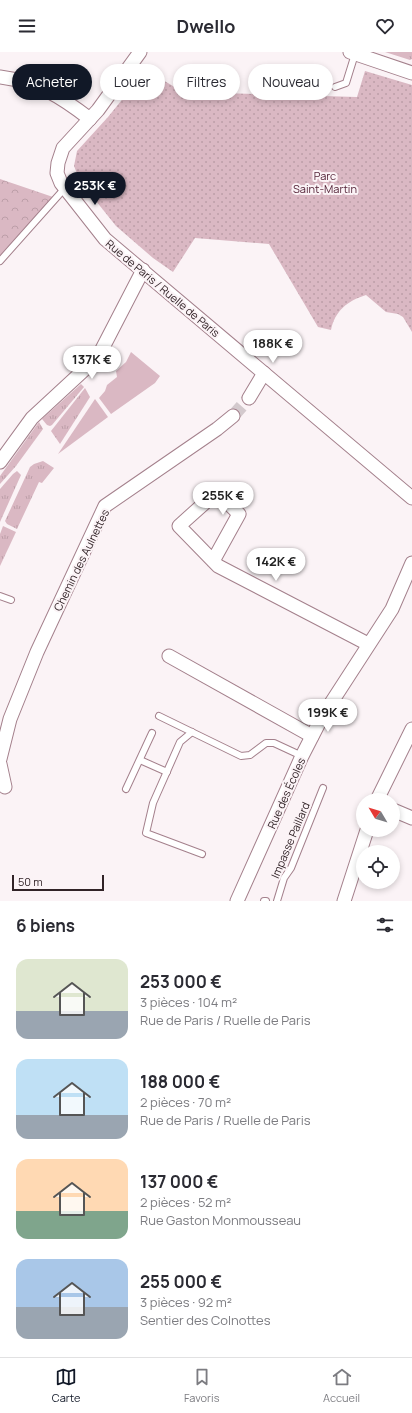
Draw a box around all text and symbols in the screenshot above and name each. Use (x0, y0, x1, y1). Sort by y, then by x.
text: Dwello (177, 14, 235, 38)
icon: menu (16, 15, 38, 37)
icon: heart (374, 15, 396, 37)
chip: Acheter (12, 64, 92, 100)
chip: Louer (100, 64, 165, 100)
chip: Filtres (173, 64, 240, 100)
chip: Nouveau (248, 64, 333, 100)
park label: Parc Saint-Martin (293, 168, 357, 196)
pin: 253K € (62, 172, 128, 206)
text: 253K € (74, 176, 116, 194)
street label: Rue de Paris / Ruelle de Paris (103, 236, 223, 340)
pin: 188K € (240, 330, 306, 364)
text: 188K € (252, 334, 294, 352)
pin: 137K € (59, 346, 125, 380)
text: 137K € (72, 350, 112, 368)
pin: 255K € (190, 482, 256, 516)
text: 255K € (202, 486, 244, 504)
street label: Chemin des Aulnettes (50, 506, 112, 613)
pin: 142K € (243, 548, 309, 582)
text: 142K € (256, 552, 296, 570)
pin: 199K € (295, 699, 361, 733)
text: 199K € (307, 703, 349, 721)
street label: Rue des Écoles (264, 755, 308, 831)
north arrow (356, 793, 400, 837)
map controls (356, 793, 400, 889)
street label: Impasse Paillard (267, 800, 313, 880)
button: locate (356, 845, 400, 889)
scale bar (12, 873, 104, 892)
text: 50 m (18, 874, 43, 889)
text: 6 biens (16, 914, 75, 937)
icon: filters (374, 914, 396, 936)
text: 253 000 € (140, 970, 222, 993)
icon: home (48, 975, 96, 1023)
text: 3 pièces · 104 m² (140, 993, 237, 1011)
text: Rue de Paris / Ruelle de Paris (140, 1011, 311, 1029)
text: 188 000 € (140, 1070, 220, 1093)
icon: home (48, 1075, 96, 1123)
text: 2 pièces · 70 m² (140, 1093, 231, 1111)
text: Rue de Paris / Ruelle de Paris (140, 1111, 311, 1129)
text: 137 000 € (140, 1170, 218, 1193)
icon: home (48, 1175, 96, 1223)
text: 2 pièces · 52 m² (140, 1193, 231, 1211)
text: Rue Gaston Monmousseau (140, 1211, 301, 1229)
text: 255 000 € (140, 1270, 222, 1293)
icon: home (48, 1275, 96, 1323)
text: 3 pièces · 92 m² (140, 1293, 232, 1311)
text: Sentier des Colnottes (140, 1311, 270, 1329)
tab: Carte (52, 1366, 80, 1405)
tab: Favoris (184, 1366, 219, 1405)
tab: Accueil (323, 1366, 360, 1405)

